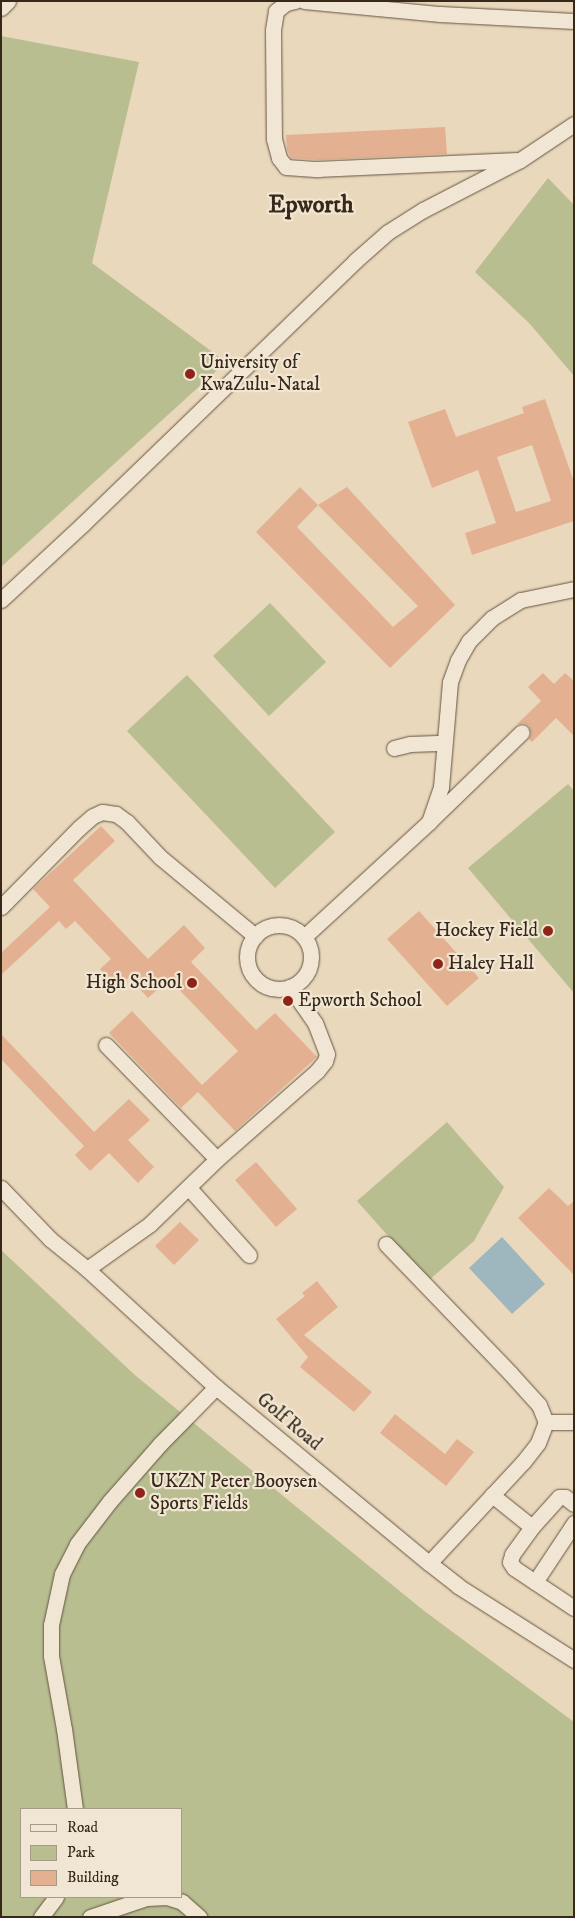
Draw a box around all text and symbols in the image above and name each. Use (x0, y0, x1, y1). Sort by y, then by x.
district label: Epworth (268, 192, 354, 220)
place label: University of KwaZulu-Natal (200, 352, 320, 396)
marker: University of KwaZulu-Natal (184, 368, 196, 380)
place label: Hockey Field (435, 920, 538, 942)
marker: Hockey Field (542, 925, 554, 937)
place label: Haley Hall (448, 953, 534, 975)
marker: Haley Hall (432, 958, 444, 970)
place label: High School (86, 972, 182, 994)
marker: High School (186, 977, 198, 989)
place label: Epworth School (298, 990, 422, 1012)
marker: Epworth School (282, 995, 294, 1007)
street label: Golf Road (252, 1388, 326, 1456)
place label: UKZN Peter Booysen Sports Fields (150, 1471, 317, 1515)
marker: UKZN Peter Booysen Sports Fields (134, 1487, 146, 1499)
legend (20, 1808, 182, 1898)
text: Road (67, 1818, 98, 1837)
text: Park (67, 1843, 95, 1862)
text: Building (67, 1868, 119, 1887)

